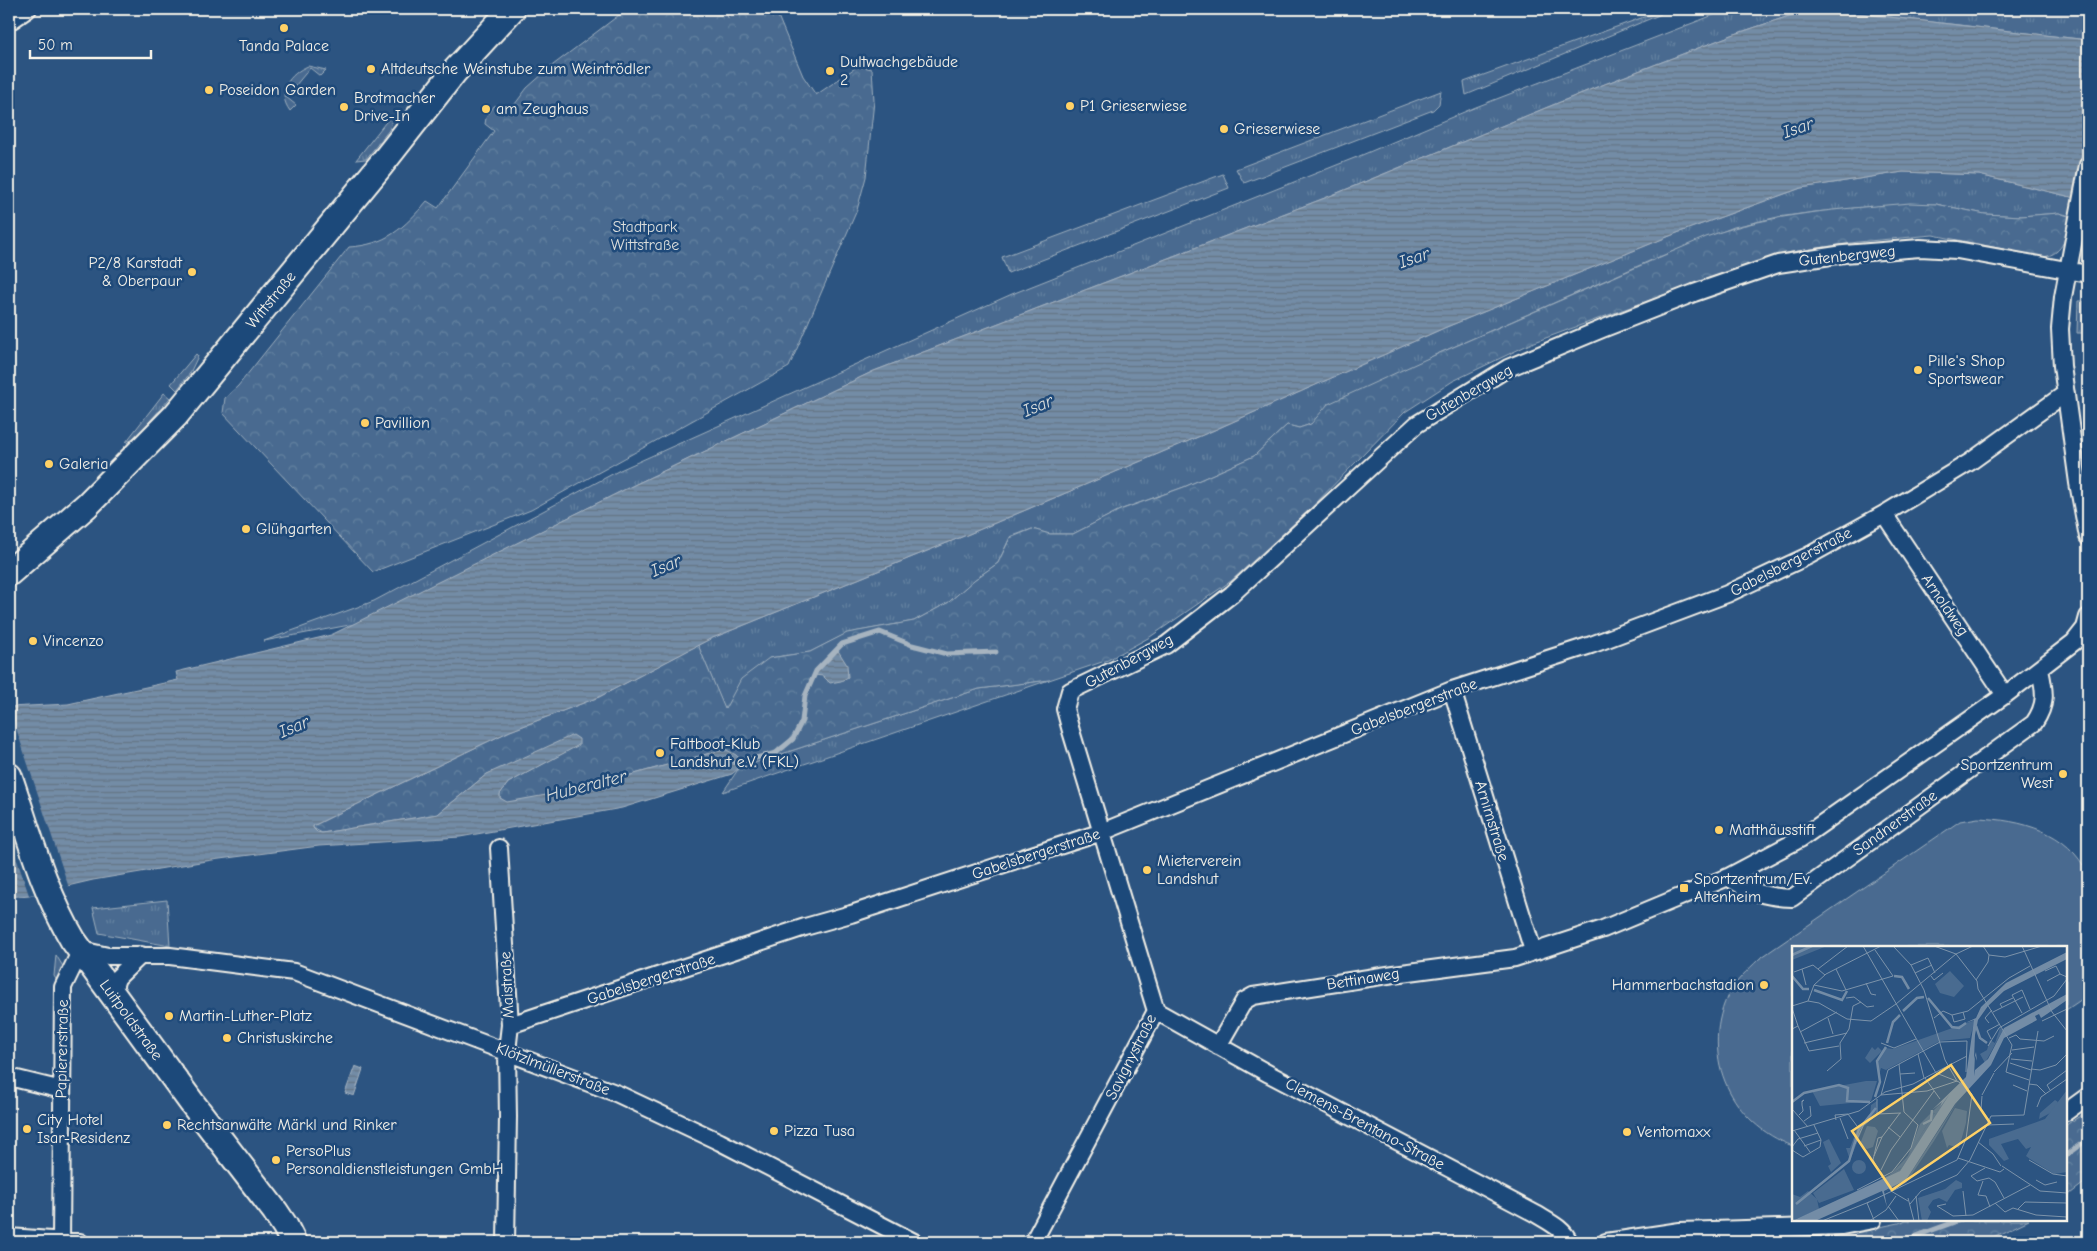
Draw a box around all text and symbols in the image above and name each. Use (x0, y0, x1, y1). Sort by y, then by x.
marker: Tanda Palace (278, 22, 290, 34)
scale bar (30, 28, 151, 60)
text: 50 m (38, 36, 73, 54)
place label: Tanda Palace (239, 37, 329, 55)
place label: Dultwachgebäude 2 (840, 53, 958, 89)
place label: Altdeutsche Weinstube zum Weintrödler (381, 60, 651, 78)
marker: Altdeutsche Weinstube zum Weintrödler (365, 63, 377, 75)
marker: Dultwachgebäude 2 (824, 65, 836, 77)
place label: Poseidon Garden (219, 81, 336, 99)
marker: Poseidon Garden (203, 84, 215, 96)
place label: Brotmacher Drive-In (354, 89, 436, 125)
place label: P1 Grieserwiese (1080, 97, 1187, 115)
place label: am Zeughaus (496, 100, 589, 118)
marker: P1 Grieserwiese (1064, 100, 1076, 112)
marker: Brotmacher Drive-In (338, 101, 350, 113)
marker: am Zeughaus (480, 103, 492, 115)
water label: Isar (1779, 113, 1817, 143)
place label: Grieserwiese (1234, 120, 1320, 138)
marker: Grieserwiese (1218, 123, 1230, 135)
park label: Stadtpark Wittstraße (611, 218, 679, 254)
street label: Gutenbergweg (1798, 242, 1896, 270)
water label: Isar (1395, 243, 1433, 273)
place label: P2/8 Karstadt & Oberpaur (88, 254, 183, 290)
marker: P2/8 Karstadt & Oberpaur (186, 266, 198, 278)
street label: Wittstraße (242, 268, 300, 332)
place label: Pille's Shop Sportswear (1928, 352, 2005, 388)
street label: Gutenbergweg (1422, 361, 1516, 425)
marker: Pille's Shop Sportswear (1912, 364, 1924, 376)
water label: Isar (1019, 390, 1057, 422)
place label: Pavillion (375, 414, 430, 432)
marker: Pavillion (359, 417, 371, 429)
place label: Galeria (59, 455, 108, 473)
marker: Galeria (43, 458, 55, 470)
place label: Glühgarten (256, 520, 332, 538)
marker: Glühgarten (240, 523, 252, 535)
street label: Gabelsbergerstraße (1727, 524, 1855, 600)
water label: Isar (647, 550, 685, 582)
street label: Arnoldweg (1918, 571, 1972, 639)
street label: Gutenbergweg (1082, 630, 1176, 692)
place label: Vincenzo (43, 632, 104, 650)
marker: Vincenzo (27, 635, 39, 647)
street label: Gabelsbergerstraße (1348, 675, 1480, 739)
water label: Isar (275, 711, 313, 743)
place label: Faltboot-Klub Landshut e.V. (FKL) (670, 735, 799, 771)
marker: Faltboot-Klub Landshut e.V. (FKL) (654, 747, 666, 759)
place label: Sportzentrum West (1961, 756, 2053, 792)
water label: Huberalter (543, 766, 629, 806)
marker: Sportzentrum West (2057, 768, 2069, 780)
street label: Arnimstraße (1471, 779, 1513, 863)
street label: Sandnerstraße (1849, 786, 1941, 860)
place label: Matthäusstift (1729, 821, 1816, 839)
marker: Matthäusstift (1713, 824, 1725, 836)
street label: Gabelsbergerstraße (970, 825, 1102, 883)
place label: Mieterverein Landshut (1157, 852, 1241, 888)
marker: Mieterverein Landshut (1141, 864, 1153, 876)
place label: Sportzentrum/Ev. Altenheim (1694, 870, 1812, 906)
marker: Sportzentrum/Ev. Altenheim (1678, 882, 1690, 894)
inset map (1792, 946, 2067, 1221)
street label: Gabelsbergerstraße (585, 950, 717, 1008)
street label: Maistraße (496, 951, 518, 1019)
street label: Bettinaweg (1325, 964, 1401, 994)
street label: Luitpoldstraße (96, 976, 166, 1064)
place label: Hammerbachstadion (1612, 976, 1754, 994)
marker: Hammerbachstadion (1758, 979, 1770, 991)
street label: Papiererstraße (52, 999, 72, 1099)
place label: Martin-Luther-Platz (179, 1007, 312, 1025)
marker: Martin-Luther-Platz (163, 1010, 175, 1022)
street label: Savignystraße (1102, 1011, 1160, 1103)
place label: Christuskirche (237, 1029, 333, 1047)
marker: Christuskirche (221, 1032, 233, 1044)
street label: Klötzlmüllerstraße (493, 1039, 613, 1099)
street label: Clemens-Brentano-Straße (1282, 1074, 1448, 1174)
place label: City Hotel Isar-Residenz (37, 1111, 130, 1147)
place label: Rechtsanwälte Märkl und Rinker (177, 1116, 397, 1134)
marker: Rechtsanwälte Märkl und Rinker (161, 1119, 173, 1131)
place label: Pizza Tusa (784, 1122, 855, 1140)
marker: City Hotel Isar-Residenz (21, 1123, 33, 1135)
place label: Ventomaxx (1637, 1123, 1711, 1141)
marker: Pizza Tusa (768, 1125, 780, 1137)
marker: Ventomaxx (1621, 1126, 1633, 1138)
place label: PersoPlus Personaldienstleistungen GmbH (286, 1142, 503, 1178)
marker: PersoPlus Personaldienstleistungen GmbH (270, 1154, 282, 1166)

